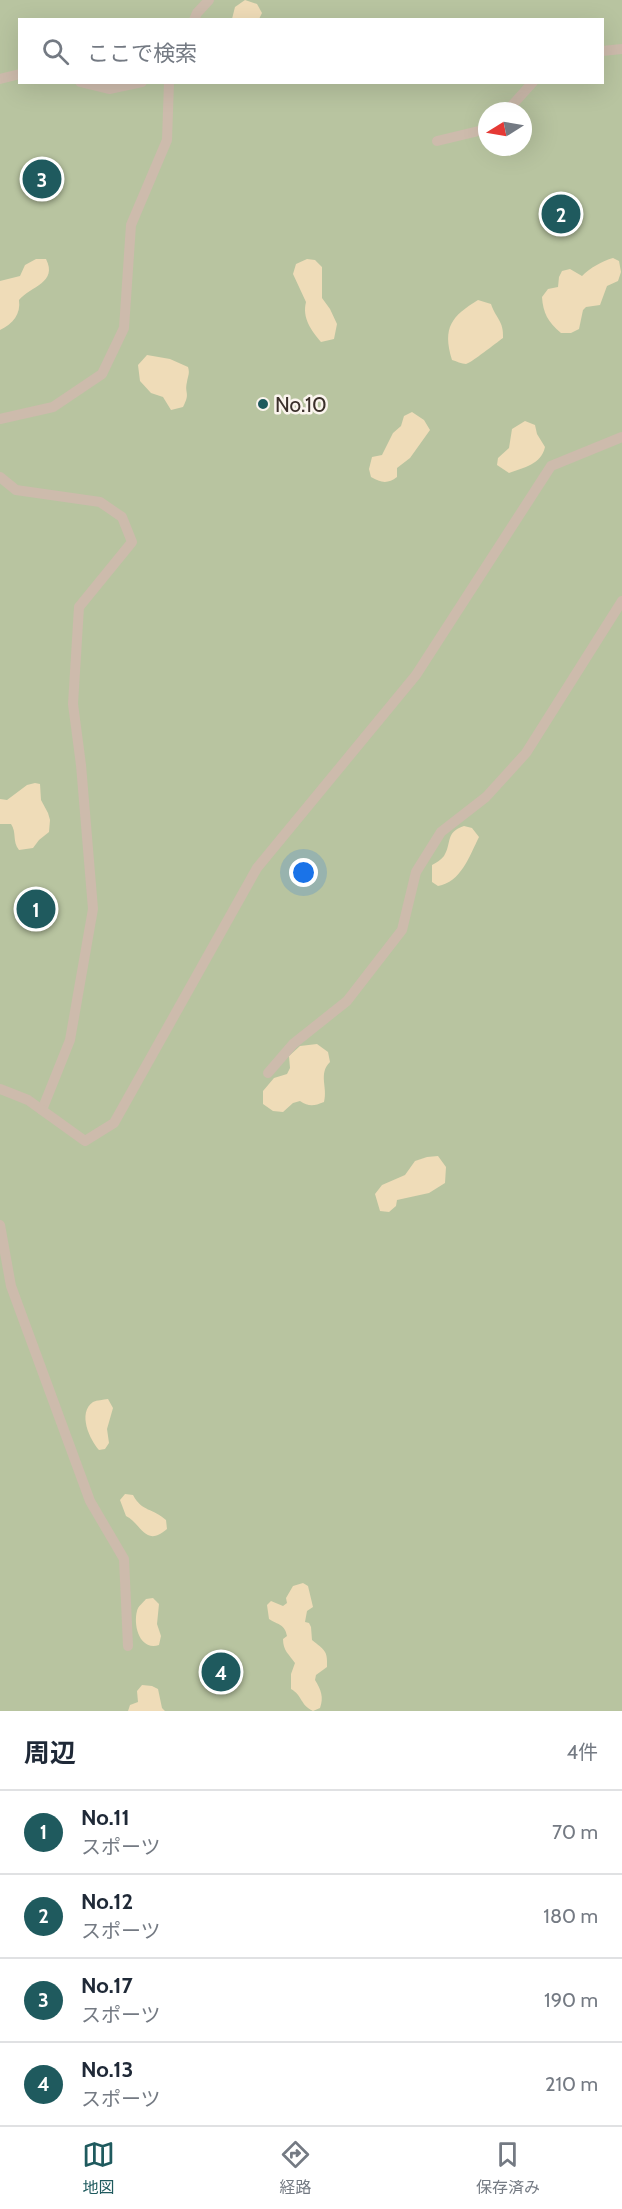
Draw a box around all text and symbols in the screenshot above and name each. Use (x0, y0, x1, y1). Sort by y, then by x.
search box (18, 18, 604, 84)
icon: search (39, 35, 72, 68)
text: ここで検索 (87, 40, 197, 67)
north arrow (478, 102, 532, 156)
pin: 3 (22, 156, 62, 201)
pin: 2 (542, 192, 580, 236)
place label: No.10 (275, 392, 327, 417)
marker: No.10 (256, 397, 270, 411)
your location (289, 858, 318, 887)
pin: 1 (16, 886, 56, 932)
pin: 4 (202, 1650, 240, 1694)
text: 周辺 (24, 1737, 76, 1769)
text: 4件 (566, 1740, 598, 1764)
text: No.11 (81, 1804, 130, 1831)
text: 1 (40, 1820, 47, 1844)
text: 70 m (552, 1820, 598, 1844)
text: スポーツ (81, 1835, 161, 1859)
text: No.12 (81, 1888, 133, 1915)
text: 2 (38, 1904, 49, 1928)
text: 180 m (543, 1904, 598, 1928)
text: スポーツ (81, 1919, 161, 1943)
text: No.17 (81, 1972, 133, 1999)
text: 3 (38, 1988, 49, 2012)
text: 190 m (544, 1988, 598, 2012)
text: スポーツ (81, 2003, 161, 2027)
text: No.13 (81, 2056, 133, 2083)
text: 4 (37, 2072, 50, 2096)
text: 210 m (545, 2072, 598, 2096)
text: スポーツ (81, 2087, 161, 2111)
tab: 地図 (82, 2138, 115, 2198)
tab: 経路 (279, 2138, 312, 2198)
tab: 保存済み (476, 2138, 540, 2198)

